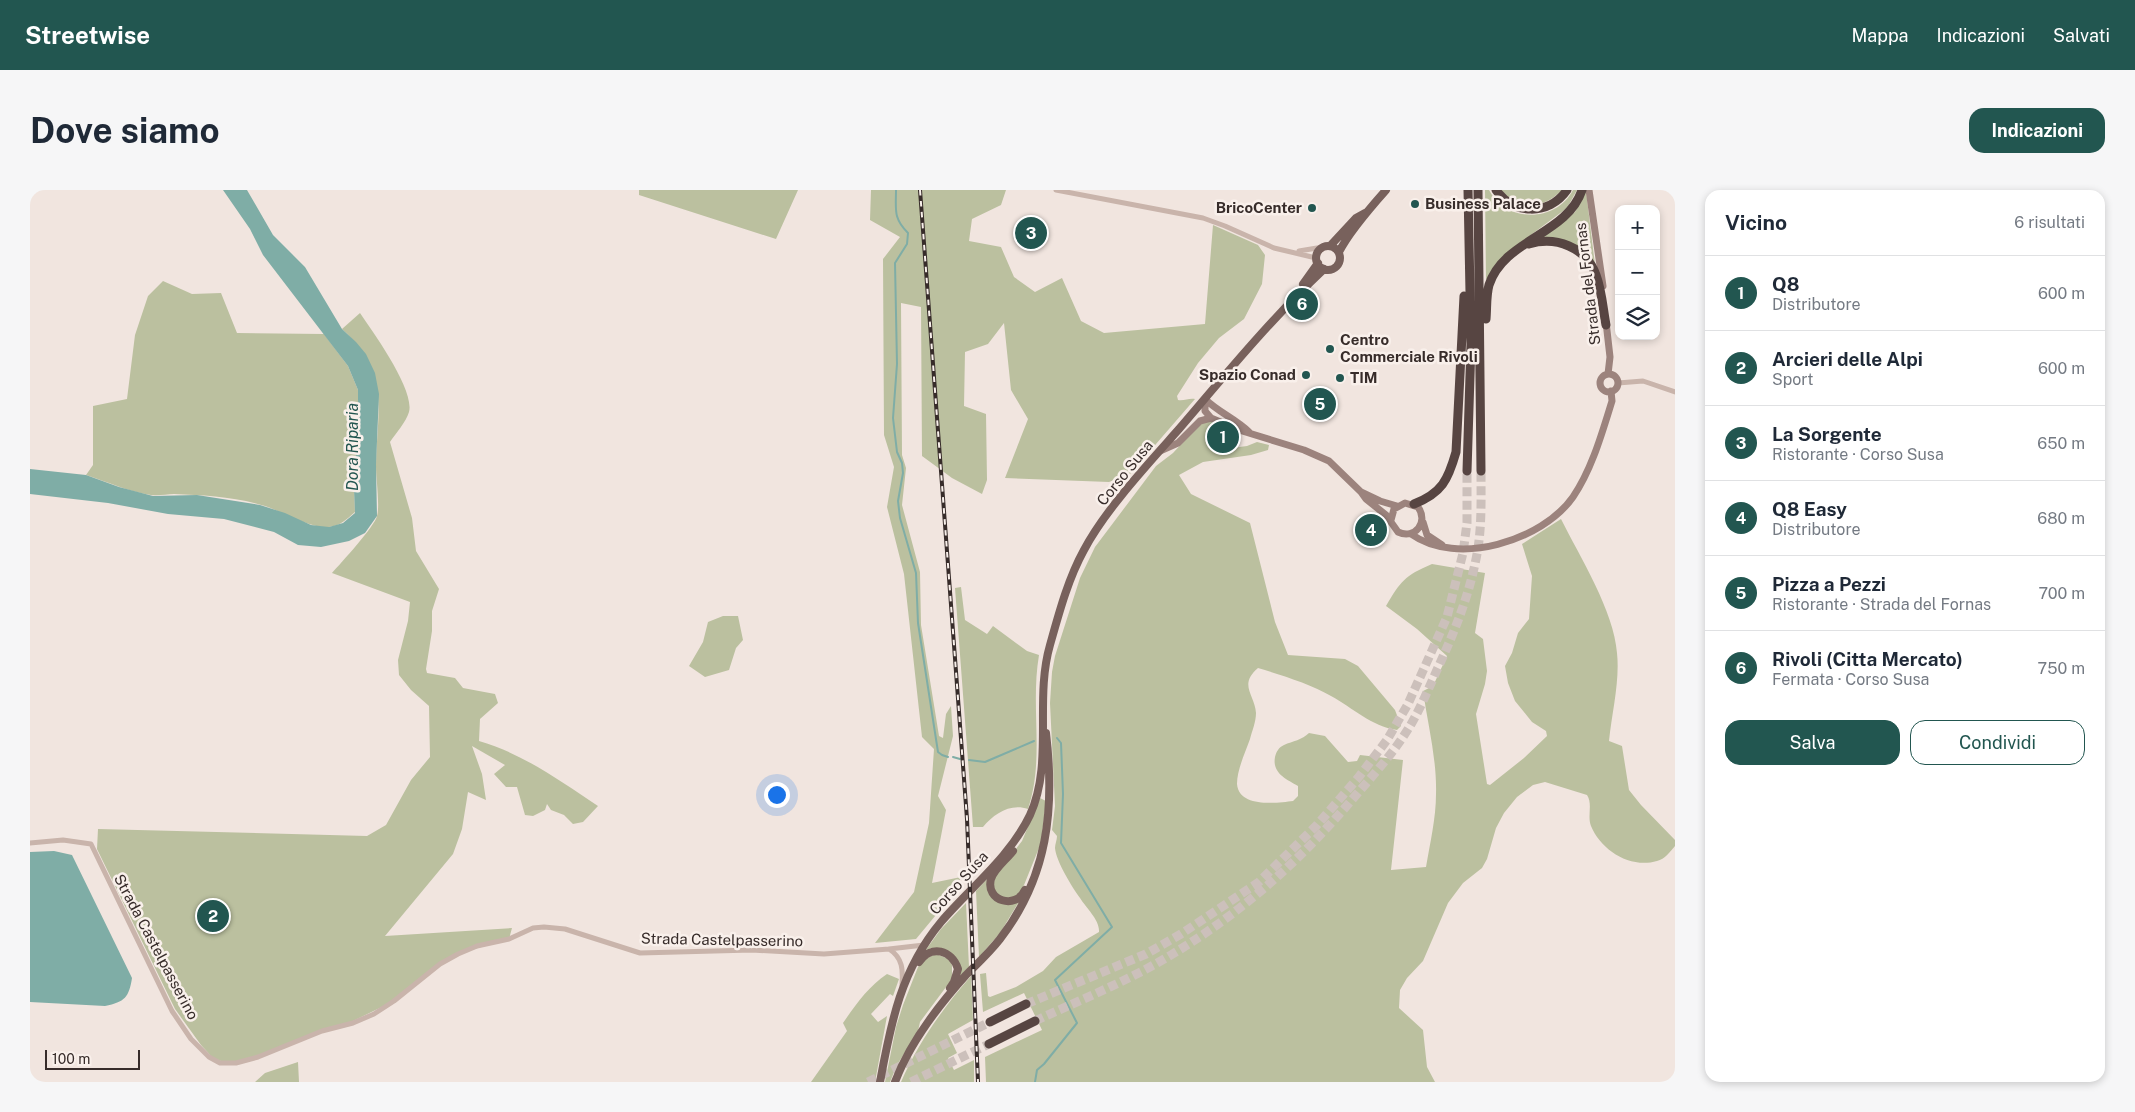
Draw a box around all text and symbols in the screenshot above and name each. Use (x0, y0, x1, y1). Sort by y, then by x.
text: Streetwise (25, 21, 150, 49)
text: Mappa (1851, 25, 1909, 46)
text: Indicazioni (1937, 25, 2025, 46)
text: Salvati (2053, 25, 2110, 46)
button: Indicazioni (1969, 108, 2105, 153)
text: Dove siamo (30, 110, 220, 151)
place label: Business Palace (1425, 195, 1541, 212)
marker: Business Palace (1409, 198, 1421, 210)
place label: BricoCenter (1216, 199, 1302, 216)
marker: BricoCenter (1306, 202, 1318, 214)
map controls (1615, 205, 1660, 340)
button: + (1615, 205, 1660, 250)
text: Vicino (1725, 210, 1787, 235)
text: 6 risultati (2014, 213, 2085, 232)
pin: 3 (1015, 214, 1047, 252)
street label: Strada del Fornas (1572, 222, 1603, 346)
button: − (1615, 250, 1660, 295)
text: Q8 (1772, 273, 1799, 295)
text: 1 (1738, 284, 1744, 303)
text: 600 m (2038, 284, 2085, 303)
pin: 6 (1286, 285, 1318, 323)
button: layers (1615, 295, 1660, 340)
text: Distributore (1772, 295, 1861, 314)
place label: Centro Commerciale Rivoli (1340, 331, 1478, 365)
marker: Centro Commerciale Rivoli (1324, 343, 1336, 355)
text: Arcieri delle Alpi (1772, 348, 1923, 370)
text: 2 (1736, 359, 1746, 378)
text: 600 m (2038, 359, 2085, 378)
place label: Spazio Conad (1199, 366, 1296, 383)
marker: Spazio Conad (1300, 369, 1312, 381)
place label: TIM (1350, 369, 1378, 386)
text: Sport (1772, 370, 1814, 389)
marker: TIM (1334, 372, 1346, 384)
pin: 5 (1304, 385, 1336, 423)
water label: Dora Riparia (343, 403, 362, 491)
pin: 1 (1207, 418, 1239, 456)
text: La Sorgente (1772, 423, 1882, 445)
text: 3 (1736, 434, 1746, 453)
text: 650 m (2037, 434, 2085, 453)
street label: Corso Susa (1093, 437, 1156, 509)
text: Ristorante · Corso Susa (1772, 445, 1944, 464)
text: Q8 Easy (1772, 498, 1847, 520)
text: 4 (1736, 509, 1746, 528)
text: 680 m (2037, 509, 2085, 528)
pin: 4 (1355, 511, 1387, 549)
text: Distributore (1772, 520, 1861, 539)
text: Pizza a Pezzi (1772, 573, 1886, 595)
text: 5 (1736, 584, 1746, 603)
text: 700 m (2039, 584, 2085, 603)
text: Ristorante · Strada del Fornas (1772, 595, 1991, 614)
text: Rivoli (Citta Mercato) (1772, 648, 1963, 670)
text: 6 (1736, 659, 1746, 678)
text: 750 m (2038, 659, 2085, 678)
text: Fermata · Corso Susa (1772, 670, 1929, 689)
button: Salva (1725, 720, 1900, 765)
button: Condividi (1910, 720, 2085, 765)
your location (764, 782, 790, 808)
street label: Corso Susa (926, 848, 991, 918)
street label: Strada Castelpasserino (111, 871, 202, 1022)
pin: 2 (197, 897, 229, 935)
street label: Strada Castelpasserino (641, 930, 803, 949)
scale bar (45, 1047, 140, 1070)
text: 100 m (52, 1051, 90, 1067)

